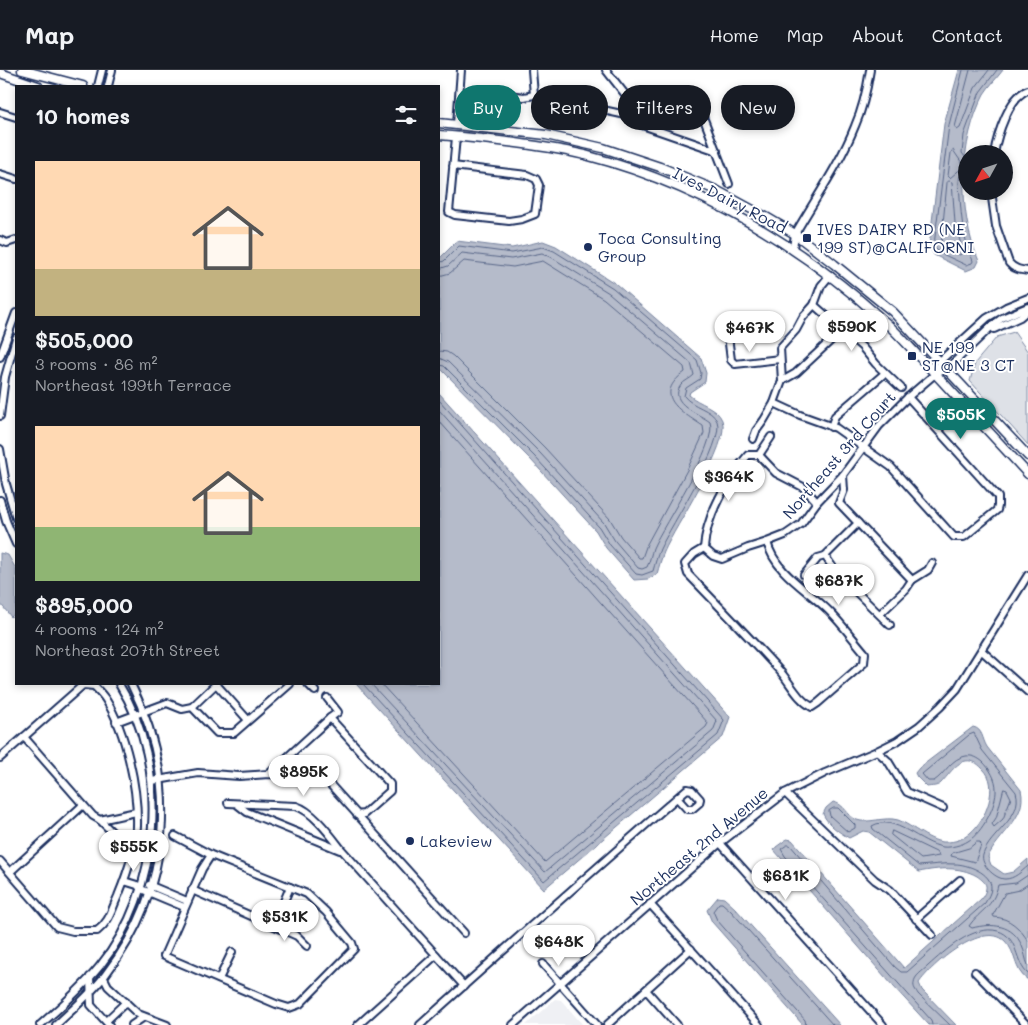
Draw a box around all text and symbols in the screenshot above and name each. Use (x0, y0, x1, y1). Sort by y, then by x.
text: Map (25, 19, 74, 50)
text: Home (710, 23, 759, 47)
text: Map (787, 23, 823, 47)
text: About (851, 23, 904, 47)
text: Contact (932, 23, 1003, 47)
chip: Buy (455, 85, 521, 130)
chip: Rent (531, 85, 608, 130)
chip: Filters (618, 85, 711, 130)
chip: New (721, 85, 795, 130)
icon: filters (392, 101, 420, 129)
text: 10 homes (35, 102, 130, 129)
north arrow (958, 145, 1012, 200)
map controls (958, 145, 1013, 200)
street label: Ives Dairy Road (670, 162, 791, 237)
icon: home (183, 193, 273, 283)
place label: IVES DAIRY RD (NE 199 ST)@CALIFORNI (817, 218, 974, 257)
place label: Toca Consulting Group (598, 227, 721, 266)
marker: IVES DAIRY RD (NE 199 ST)@CALIFORNI (801, 232, 813, 244)
marker: Toca Consulting Group (582, 241, 594, 253)
pin: $467K (715, 310, 785, 353)
pin: $590K (817, 310, 887, 352)
text: $590K (827, 315, 877, 336)
text: $467K (725, 316, 775, 337)
text: $505,000 (35, 326, 133, 353)
place label: NE 199 ST@NE 3 CT (922, 336, 1015, 375)
marker: NE 199 ST@NE 3 CT (906, 350, 918, 362)
text: 3 rooms · 86 m² (35, 353, 158, 374)
text: Northeast 199th Terrace (35, 374, 232, 395)
street label: Northeast 3rd Court (777, 386, 900, 523)
pin: $505K (926, 398, 996, 440)
text: $505K (936, 403, 986, 424)
icon: home (183, 458, 273, 548)
pin: $364K (694, 460, 764, 502)
text: $364K (704, 465, 754, 486)
pin: $687K (804, 564, 874, 606)
text: $687K (815, 569, 863, 590)
text: $895,000 (35, 591, 133, 618)
text: 4 rooms · 124 m² (35, 618, 164, 639)
text: Northeast 207th Street (35, 639, 220, 660)
pin: $895K (269, 754, 339, 797)
text: $895K (279, 760, 329, 781)
street label: Northeast 2nd Avenue (625, 782, 772, 909)
pin: $555K (99, 830, 169, 872)
place label: Lakeview (420, 830, 492, 851)
text: $555K (110, 835, 158, 856)
marker: Lakeview (404, 835, 416, 847)
pin: $681K (751, 858, 821, 901)
text: $681K (762, 864, 810, 885)
pin: $531K (250, 900, 320, 942)
text: $531K (262, 905, 308, 926)
pin: $648K (524, 924, 594, 967)
text: $648K (534, 930, 584, 951)

